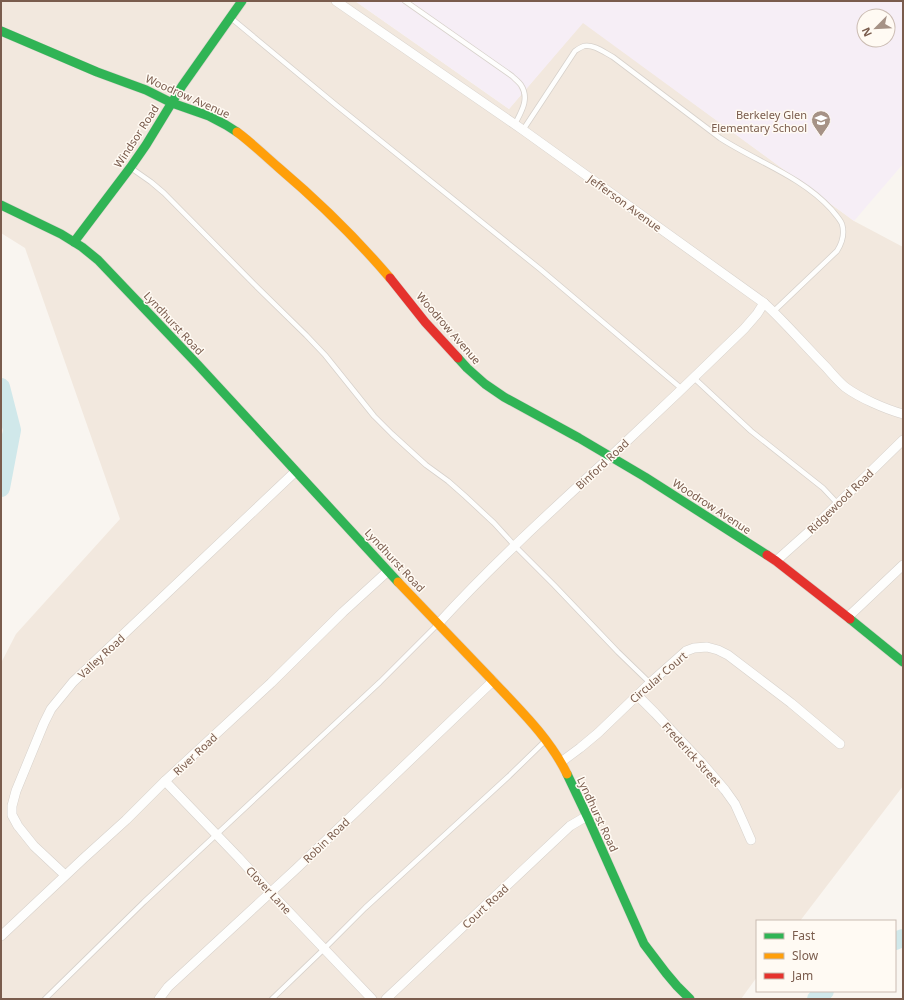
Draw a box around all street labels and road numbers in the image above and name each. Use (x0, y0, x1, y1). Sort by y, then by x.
street label: Woodrow Avenue (143, 71, 233, 121)
street label: Windsor Road (110, 102, 162, 170)
street label: Jefferson Avenue (584, 171, 665, 235)
street label: Lyndhurst Road (141, 288, 207, 358)
street label: Woodrow Avenue (413, 289, 485, 367)
street label: Binford Road (572, 435, 632, 493)
street label: Ridgewood Road (803, 465, 877, 537)
street label: Woodrow Avenue (670, 475, 754, 537)
street label: Lyndhurst Road (362, 525, 428, 595)
street label: Valley Road (74, 630, 128, 682)
street label: Circular Court (626, 648, 690, 706)
street label: Frederick Street (659, 719, 725, 789)
street label: River Road (170, 730, 220, 778)
street label: Lyndhurst Road (574, 774, 622, 854)
street label: Robin Road (299, 814, 353, 866)
street label: Clover Lane (243, 863, 295, 917)
street label: Court Road (459, 881, 511, 931)

